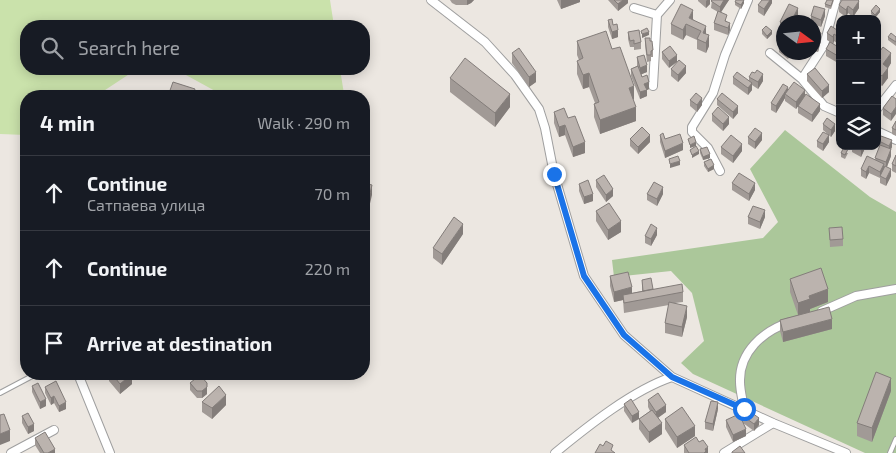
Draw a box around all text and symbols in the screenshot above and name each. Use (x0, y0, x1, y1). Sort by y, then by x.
north arrow (776, 15, 821, 60)
map controls (836, 15, 881, 150)
button: + (836, 15, 881, 60)
search box (20, 20, 370, 75)
icon: search (38, 34, 66, 62)
text: Search here (78, 36, 180, 59)
button: − (836, 60, 881, 105)
button: layers (836, 105, 881, 150)
text: 4 min (40, 110, 95, 135)
text: Walk · 290 m (257, 113, 350, 132)
route end (543, 163, 566, 186)
text: Continue (87, 172, 167, 195)
icon: ahead (40, 179, 68, 207)
text: 70 m (315, 184, 350, 203)
text: Сатпаева улица (87, 195, 205, 214)
icon: ahead (40, 254, 68, 282)
text: Continue (87, 257, 167, 280)
text: 220 m (305, 259, 350, 278)
icon: arrive (40, 329, 68, 357)
text: Arrive at destination (87, 332, 272, 355)
route start (733, 398, 756, 421)

